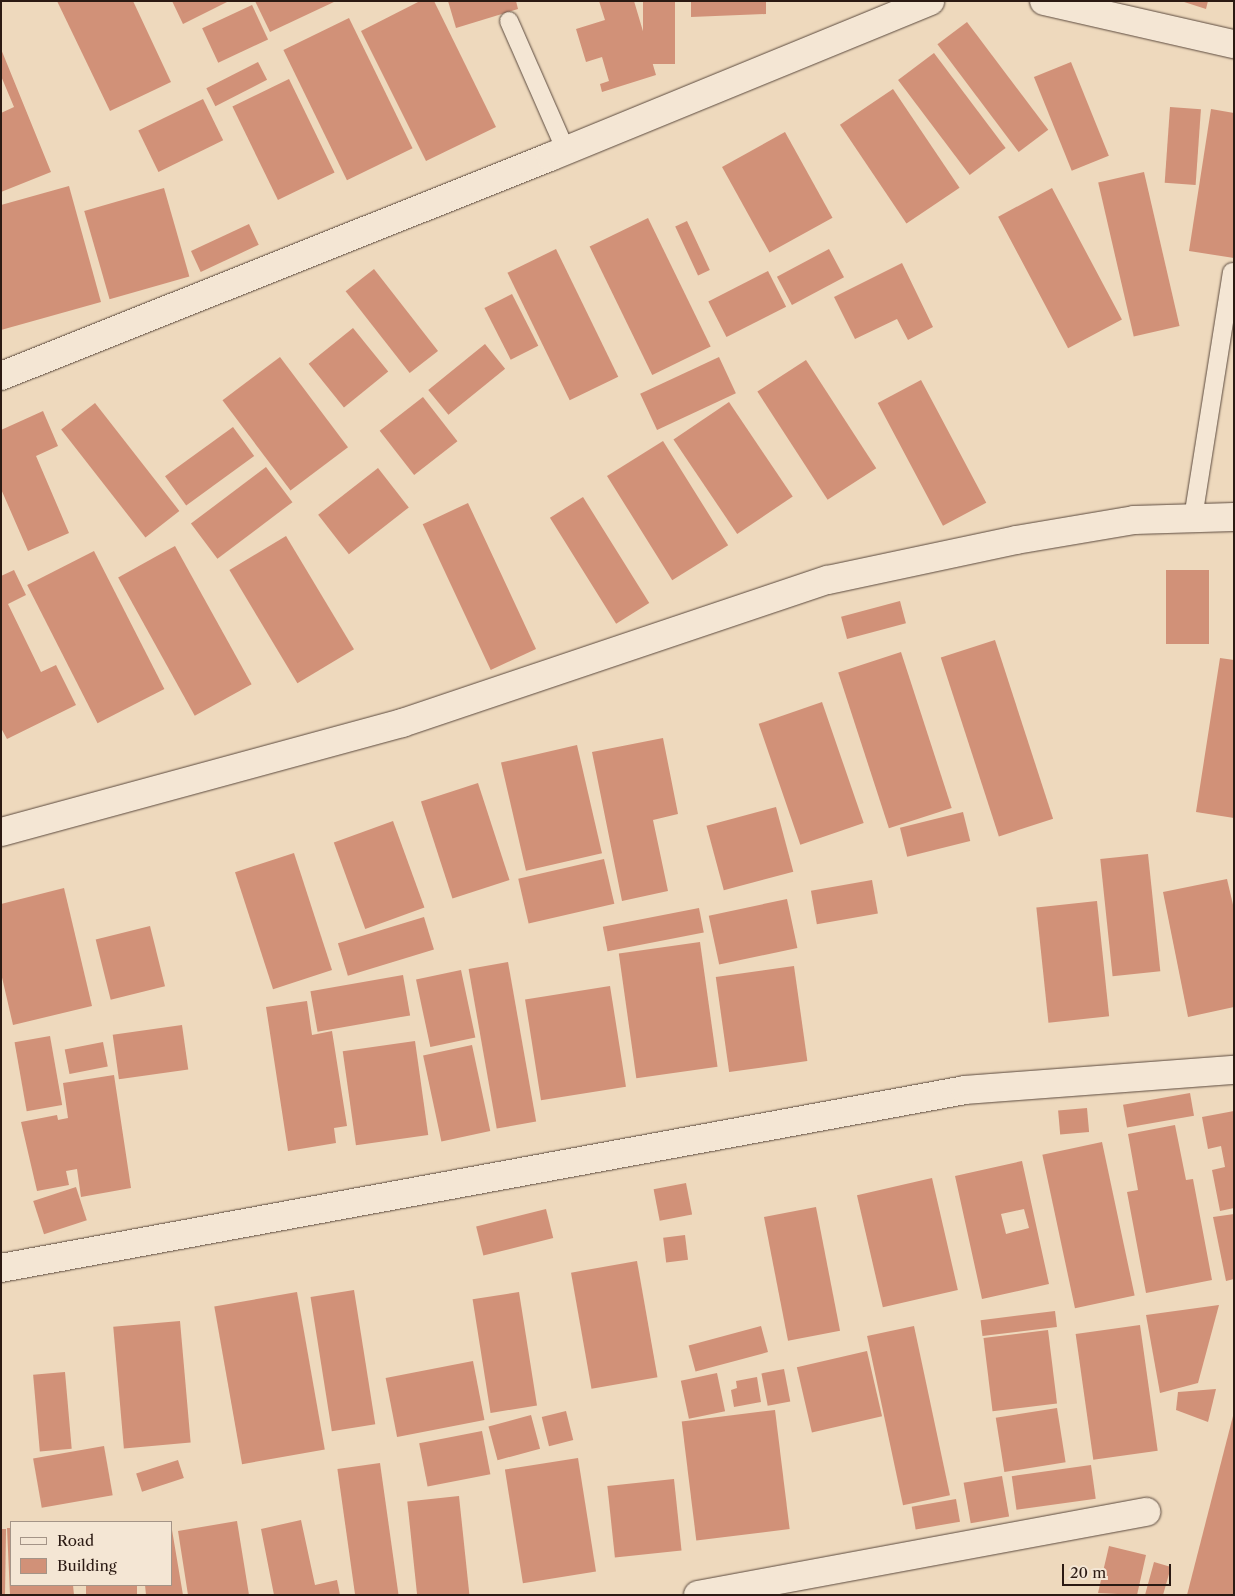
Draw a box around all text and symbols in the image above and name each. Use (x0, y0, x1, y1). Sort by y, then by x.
legend (10, 1521, 172, 1586)
text: Road (57, 1531, 94, 1550)
scale bar (1065, 1554, 1174, 1586)
text: Building (57, 1556, 117, 1575)
text: 20 m (1070, 1563, 1106, 1582)

